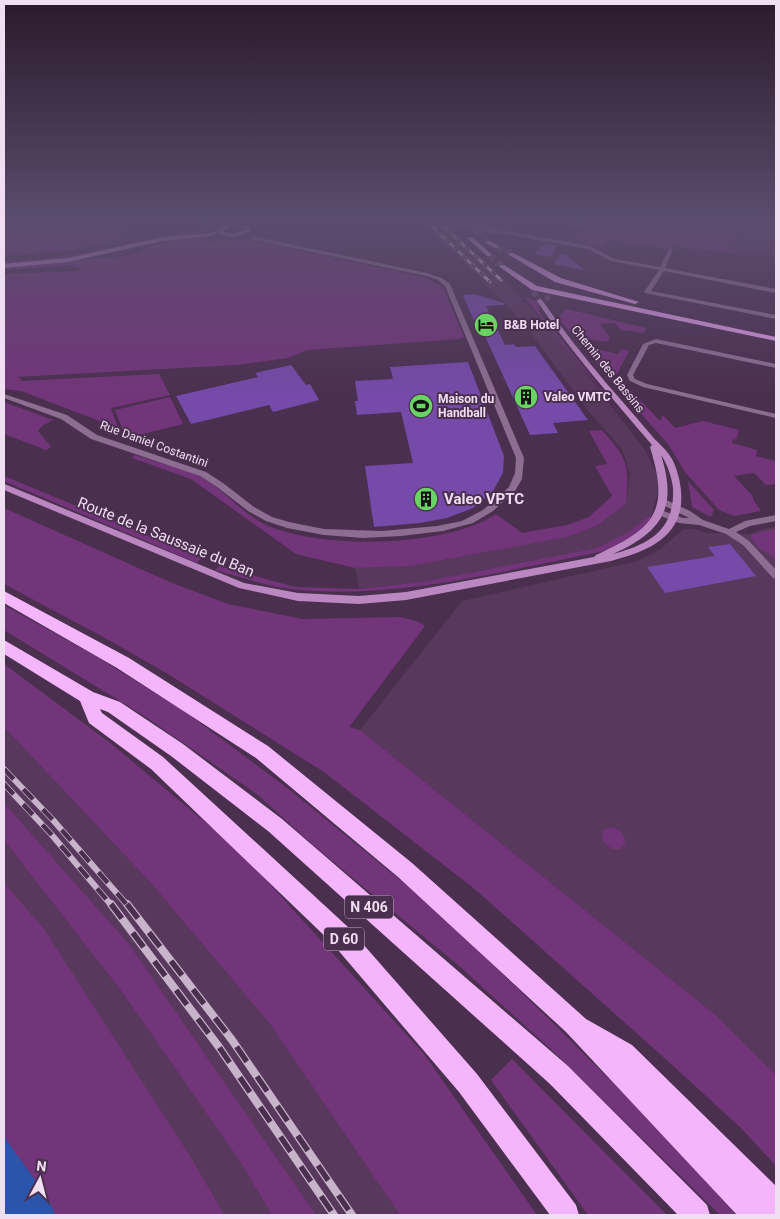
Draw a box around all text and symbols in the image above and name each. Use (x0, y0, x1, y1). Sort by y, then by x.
hotel icon: B&B Hotel (473, 312, 499, 338)
place label: B&B Hotel (504, 318, 559, 332)
street label: Chemin des Bassins (568, 323, 648, 415)
building icon: Valeo VMTC (513, 384, 539, 410)
place label: Valeo VMTC (544, 390, 611, 404)
place label: Maison du Handball (438, 392, 495, 420)
sports icon: Maison du Handball (408, 393, 434, 419)
street label: Rue Daniel Costantini (98, 418, 210, 470)
building icon: Valeo VPTC (413, 486, 439, 512)
place label: Valeo VPTC (444, 490, 524, 508)
street label: Route de la Saussaie du Ban (75, 493, 257, 581)
road number: N 406 (345, 896, 393, 919)
road number: D 60 (324, 928, 364, 951)
north arrow (15, 1154, 65, 1204)
text: N (36, 1158, 47, 1175)

